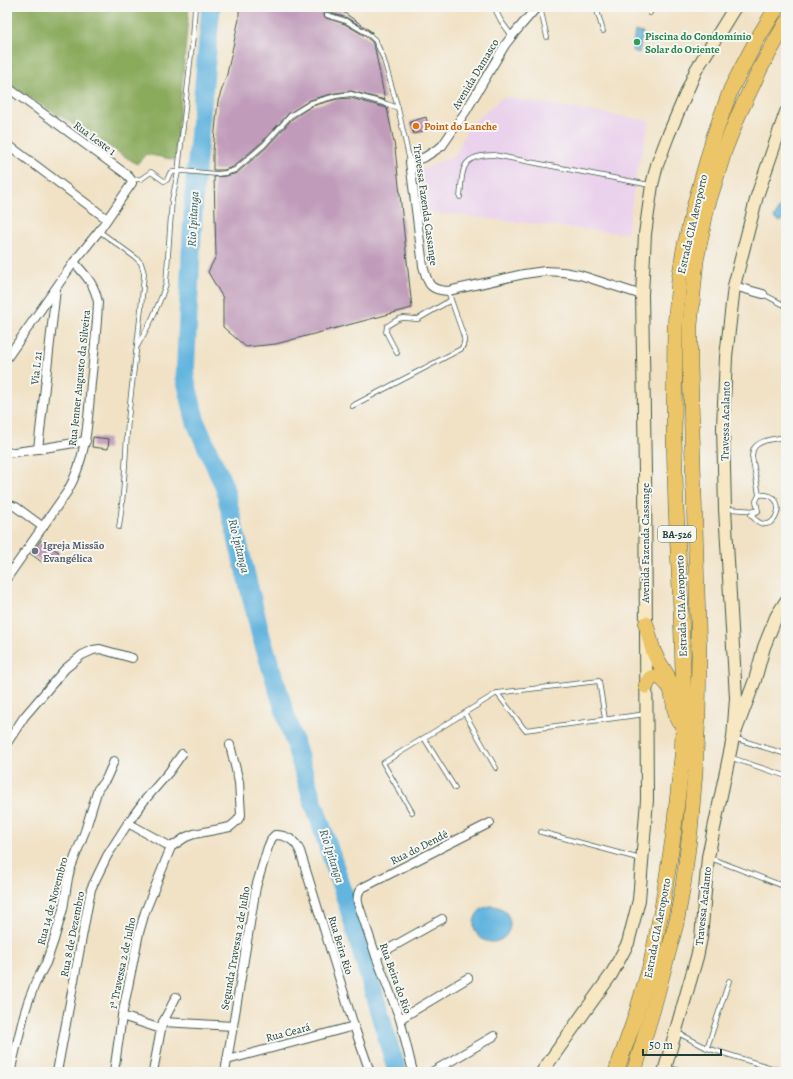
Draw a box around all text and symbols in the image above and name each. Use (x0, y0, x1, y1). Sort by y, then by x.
place label: Piscina do Condomínio Solar do Oriente (645, 29, 752, 57)
street label: Avenida Damasco (448, 36, 503, 113)
marker: Piscina do Condomínio Solar do Oriente (632, 37, 642, 47)
street label: Rua Leste 1 (70, 118, 119, 159)
place label: Point do Lanche (424, 119, 497, 134)
marker: Point do Lanche (411, 121, 421, 131)
street label: Travessa Fazenda Cassange (410, 143, 441, 267)
street label: Estrada CIA Aeroporto (674, 172, 711, 275)
water label: Rio Ipitanga (184, 190, 202, 247)
street label: Rua Jenner Augusto da Silveira (65, 308, 94, 447)
street label: Via L 21 (27, 350, 46, 386)
street label: Travessa Acalanto (717, 381, 734, 461)
street label: Avenida Fazenda Cassange (638, 483, 653, 604)
water label: Rio Ipitanga (225, 517, 254, 575)
road number: BA-526 (658, 526, 696, 542)
place label: Igreja Missão Evangélica (43, 538, 105, 566)
marker: Igreja Missão Evangélica (30, 546, 40, 556)
street label: Estrada CIA Aeroporto (672, 554, 691, 657)
street label: Rua do Dendê (388, 826, 451, 868)
water label: Rio Ipitanga (316, 827, 348, 885)
street label: Rua 14 de Novembro (34, 855, 72, 947)
street label: Travessa Acalanto (692, 865, 715, 946)
street label: Estrada CIA Aeroporto (640, 876, 675, 979)
street label: Segunda Travessa 2 de Julho (217, 885, 254, 1011)
street label: Rua 8 de Dezembro (57, 889, 88, 978)
street label: Rua Beira Rio (324, 914, 357, 977)
street label: 1ª Travessa 2 de Julho (105, 915, 140, 1010)
street label: Rua Beira do Rio (376, 941, 415, 1016)
street label: Rua Ceará (264, 1019, 313, 1046)
scale bar (643, 1031, 721, 1057)
text: 50 m (649, 1037, 673, 1053)

